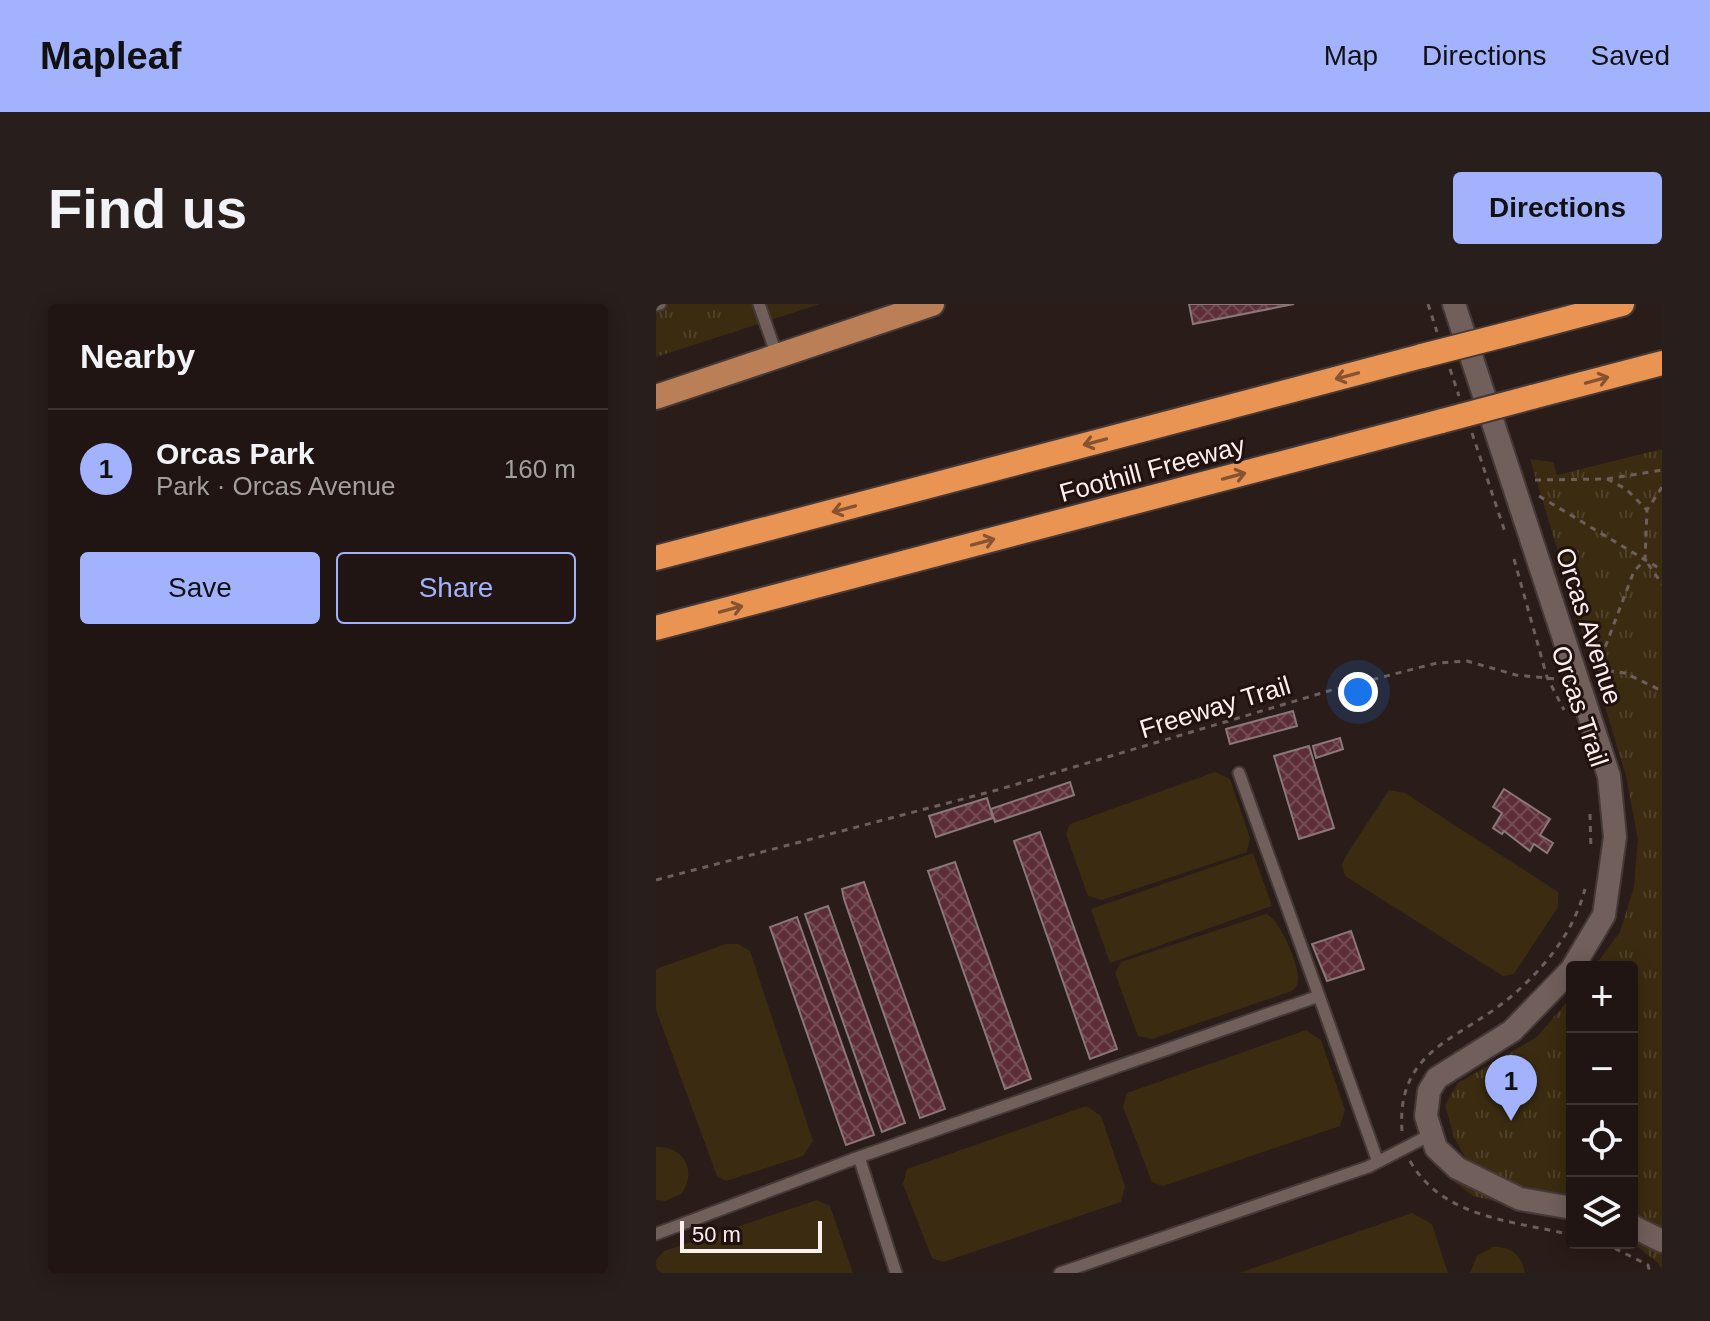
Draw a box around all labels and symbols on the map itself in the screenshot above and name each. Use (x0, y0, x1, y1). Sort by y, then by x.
one-way arrow (1334, 370, 1360, 385)
one-way arrow (1584, 372, 1610, 387)
street label: Foothill Freeway (1056, 430, 1248, 508)
one-way arrow (1083, 436, 1109, 451)
one-way arrow (1221, 468, 1247, 483)
one-way arrow (832, 502, 858, 517)
one-way arrow (969, 534, 995, 549)
street label: Orcas Avenue (1550, 544, 1628, 708)
one-way arrow (718, 600, 744, 615)
street label: Orcas Trail (1545, 642, 1615, 770)
street label: Freeway Trail (1136, 670, 1294, 744)
your location (1338, 672, 1378, 712)
pin: 1 (1485, 1055, 1537, 1121)
scale bar (680, 1217, 822, 1253)

